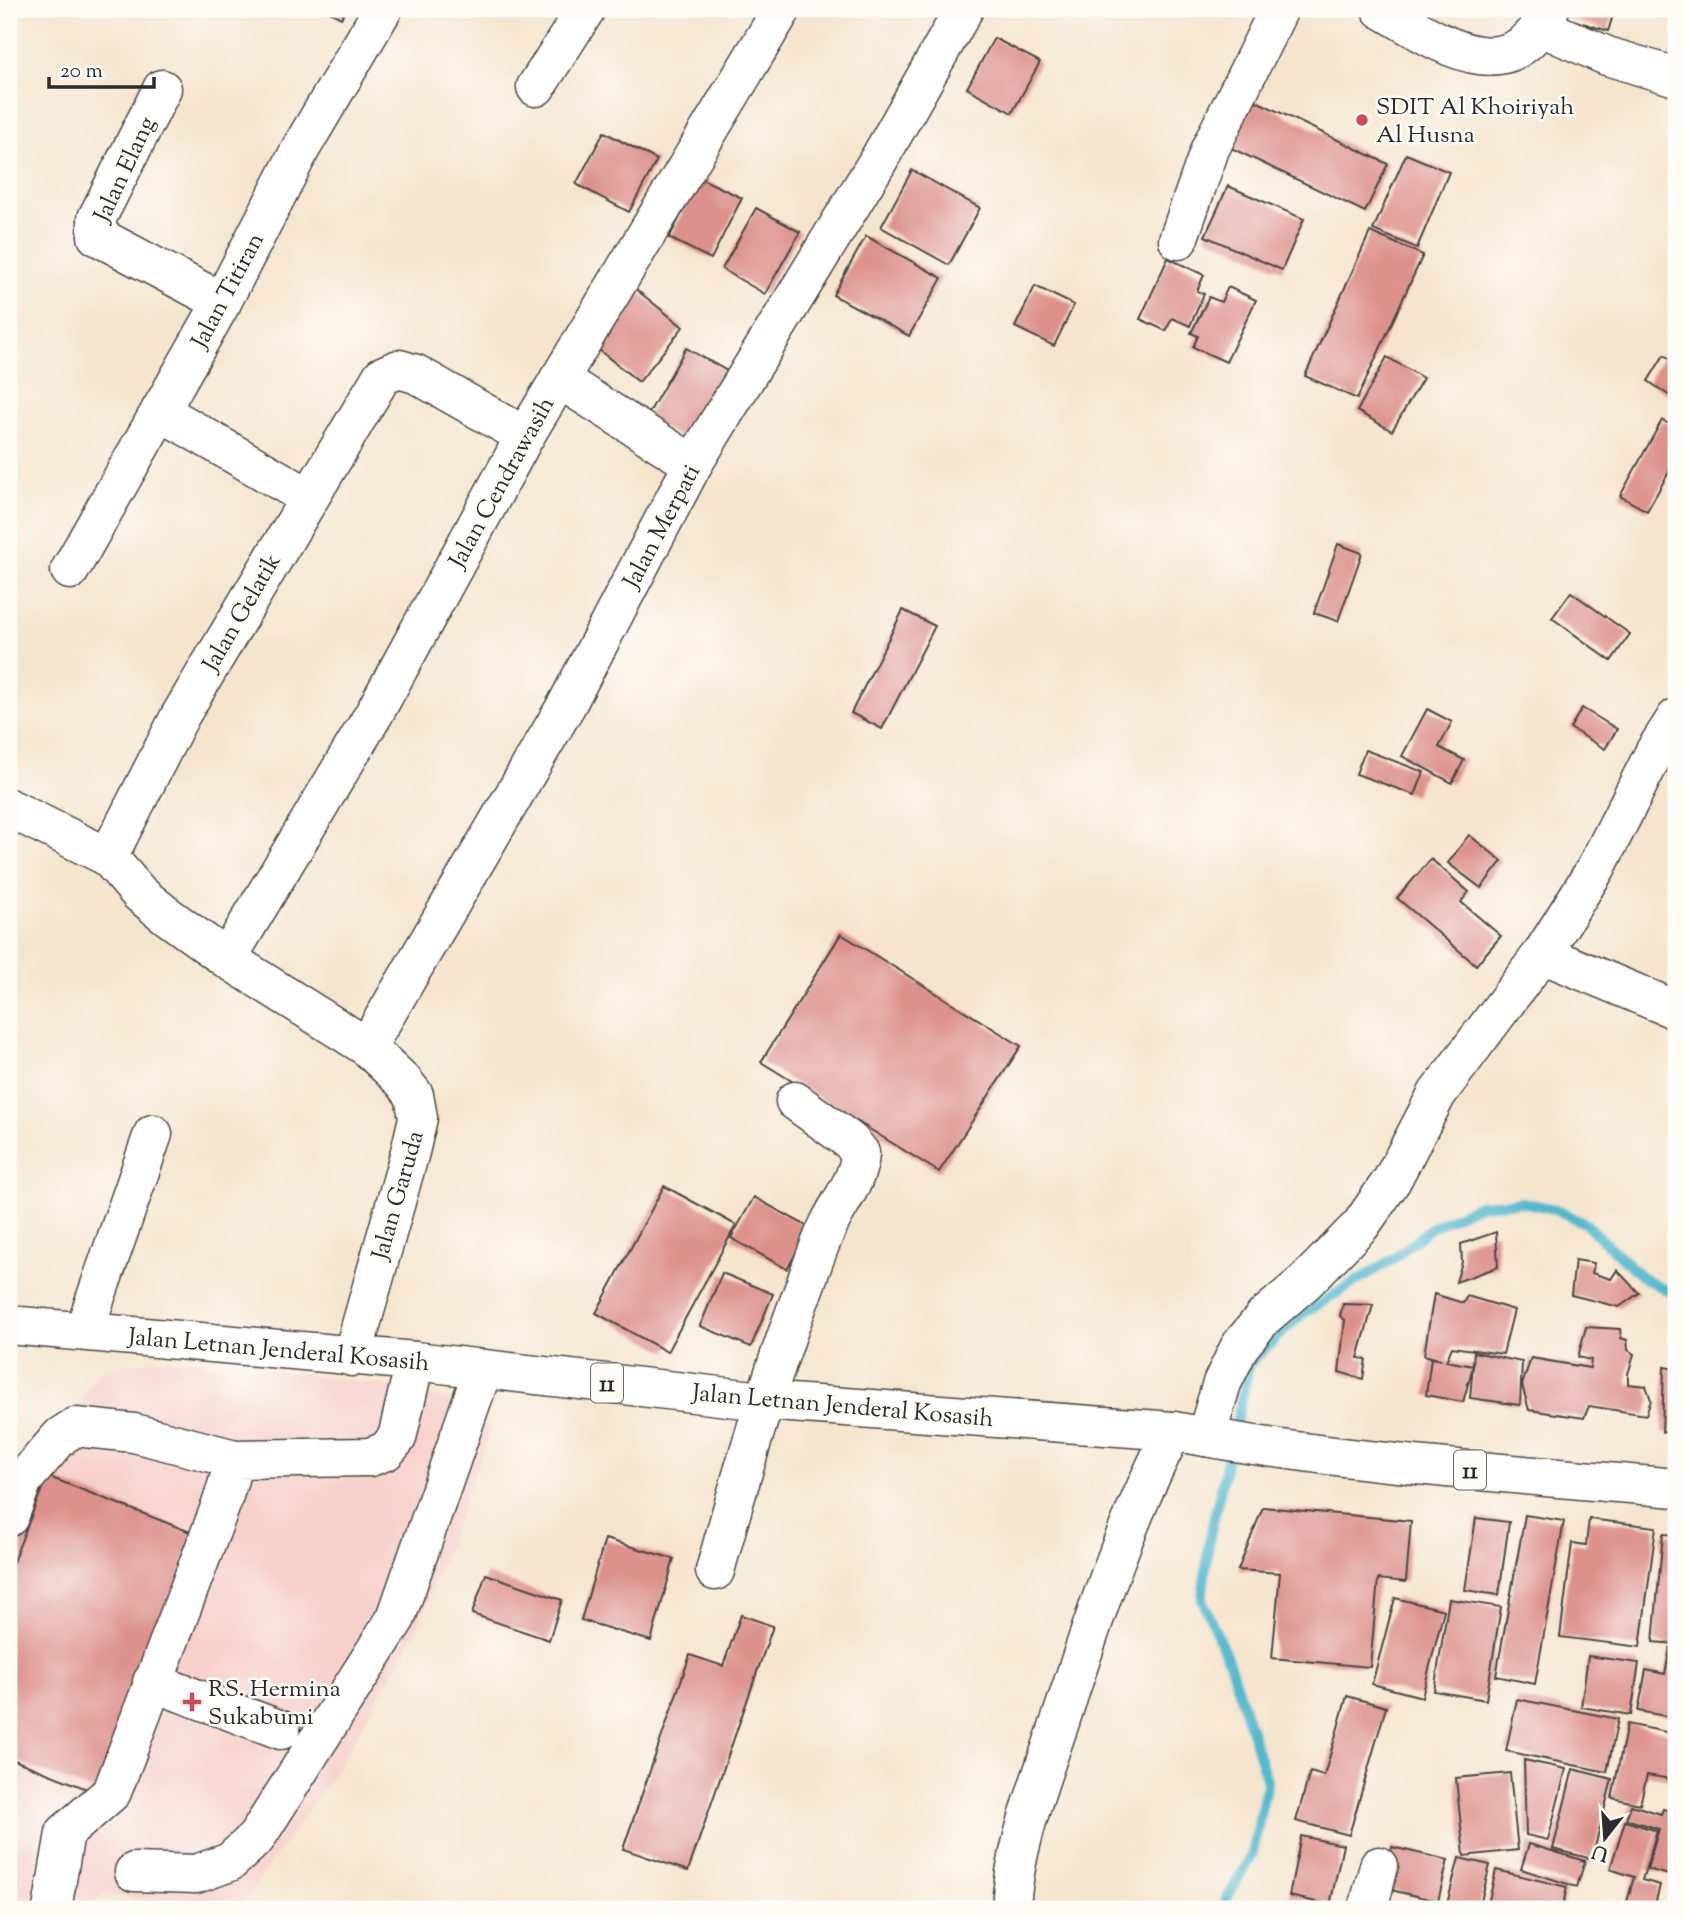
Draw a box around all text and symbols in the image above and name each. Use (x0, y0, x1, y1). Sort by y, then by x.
scale bar (49, 46, 154, 90)
text: 20 m (60, 57, 103, 87)
place label: SDIT Al Khoiriyah Al Husna (1376, 91, 1574, 153)
street label: Jalan Elang (86, 111, 165, 230)
marker: SDIT Al Khoiriyah Al Husna (1354, 112, 1370, 128)
street label: Jalan Titiran (183, 227, 273, 357)
street label: Jalan Cendrawasih (441, 391, 564, 577)
street label: Jalan Merpati (615, 459, 710, 597)
street label: Jalan Gelatik (194, 548, 290, 680)
street label: Jalan Garuda (364, 1127, 434, 1266)
street label: Jalan Letnan Jenderal Kosasih (125, 1321, 431, 1381)
road number: 11 (591, 1364, 623, 1402)
street label: Jalan Letnan Jenderal Kosasih (689, 1377, 995, 1437)
road number: 11 (1454, 1450, 1486, 1490)
place label: RS. Hermina Sukabumi (208, 1673, 341, 1735)
marker: RS. Hermina Sukabumi (182, 1692, 202, 1712)
north arrow (1570, 1802, 1640, 1872)
text: U (1589, 1837, 1612, 1867)

